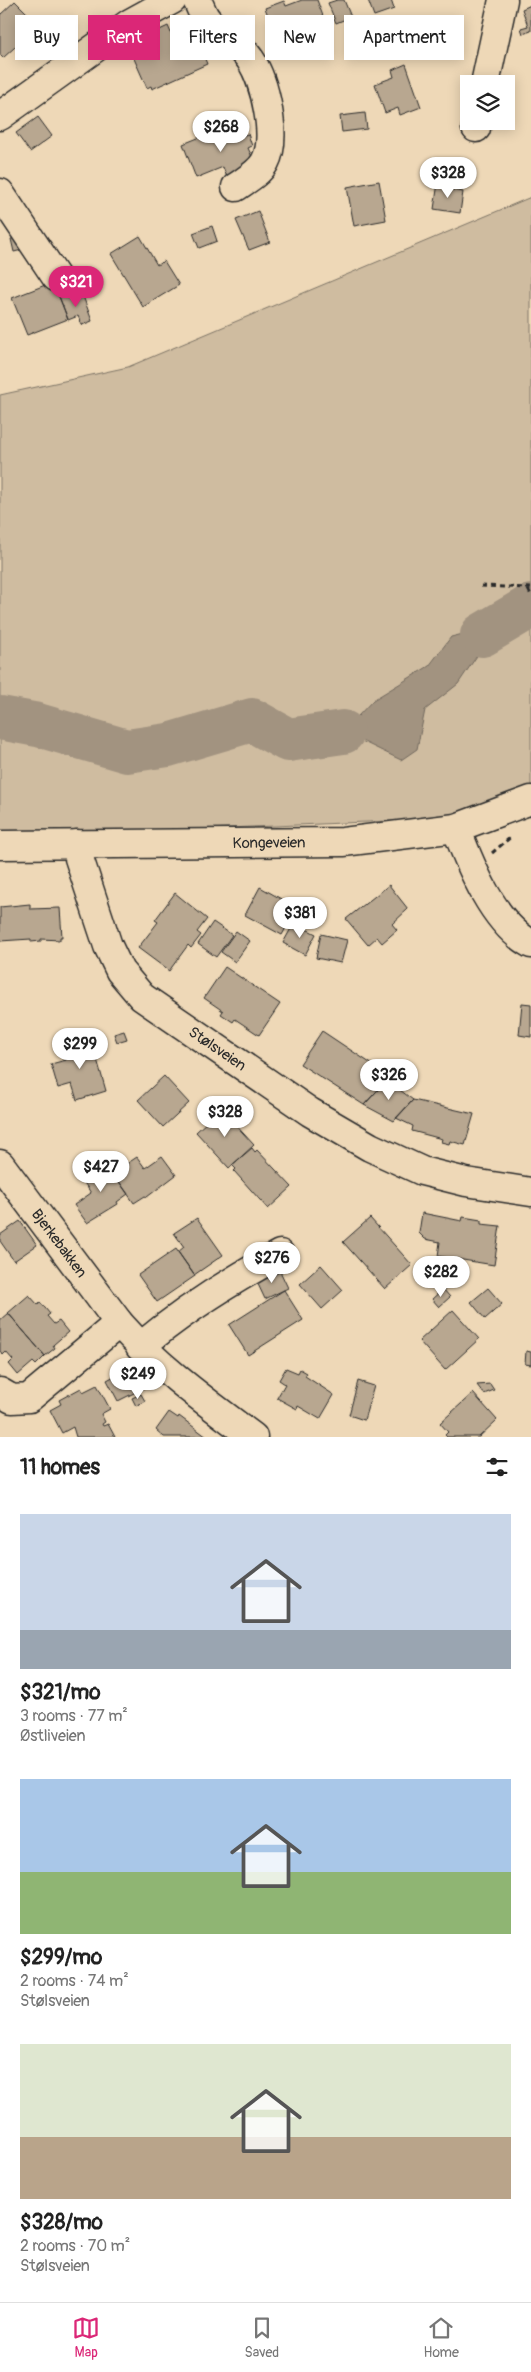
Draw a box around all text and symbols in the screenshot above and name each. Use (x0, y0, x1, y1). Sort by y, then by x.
chip: Buy (15, 15, 78, 60)
chip: Rent (88, 15, 160, 60)
chip: Filters (170, 15, 255, 60)
chip: New (265, 15, 334, 60)
chip: Apartment (344, 15, 464, 60)
map controls (460, 75, 515, 130)
button: layers (460, 75, 515, 130)
pin: $268 (191, 110, 251, 153)
text: $268 (204, 117, 239, 137)
pin: $328 (418, 156, 478, 199)
text: $328 (431, 163, 465, 183)
pin: $321 (46, 266, 106, 308)
text: $321 (60, 272, 92, 292)
street label: Kongeveien (232, 833, 306, 852)
pin: $381 (270, 896, 330, 939)
text: $381 (284, 903, 316, 923)
street label: Stølsveien (185, 1022, 250, 1075)
pin: $299 (50, 1028, 110, 1070)
text: $299 (63, 1034, 97, 1054)
pin: $326 (359, 1058, 419, 1101)
text: $326 (371, 1065, 407, 1085)
pin: $328 (195, 1096, 255, 1138)
text: $328 (208, 1102, 242, 1122)
pin: $427 (71, 1150, 131, 1193)
text: $427 (83, 1157, 119, 1177)
street label: Bjerkebakken (27, 1205, 91, 1281)
pin: $276 (242, 1242, 302, 1284)
text: $276 (254, 1248, 290, 1268)
pin: $282 (411, 1256, 471, 1298)
text: $282 (424, 1262, 458, 1282)
pin: $249 (108, 1358, 168, 1400)
text: $249 (120, 1364, 156, 1384)
icon: filters (483, 1453, 511, 1481)
text: 11 homes (20, 1454, 100, 1481)
icon: home (221, 1546, 311, 1636)
text: $321/mo (20, 1679, 101, 1706)
text: 3 rooms · 77 m² (20, 1706, 128, 1726)
text: Østliveien (20, 1726, 85, 1746)
icon: home (221, 1811, 311, 1901)
text: $299/mo (20, 1944, 102, 1971)
text: 2 rooms · 74 m² (20, 1971, 129, 1991)
text: Stølsveien (20, 1991, 90, 2011)
icon: home (221, 2076, 311, 2166)
text: $328/mo (20, 2209, 103, 2236)
text: 2 rooms · 70 m² (20, 2236, 130, 2256)
text: Stølsveien (20, 2256, 90, 2276)
tab: Map (72, 2314, 100, 2361)
tab: Saved (244, 2314, 279, 2361)
tab: Home (424, 2314, 459, 2361)

